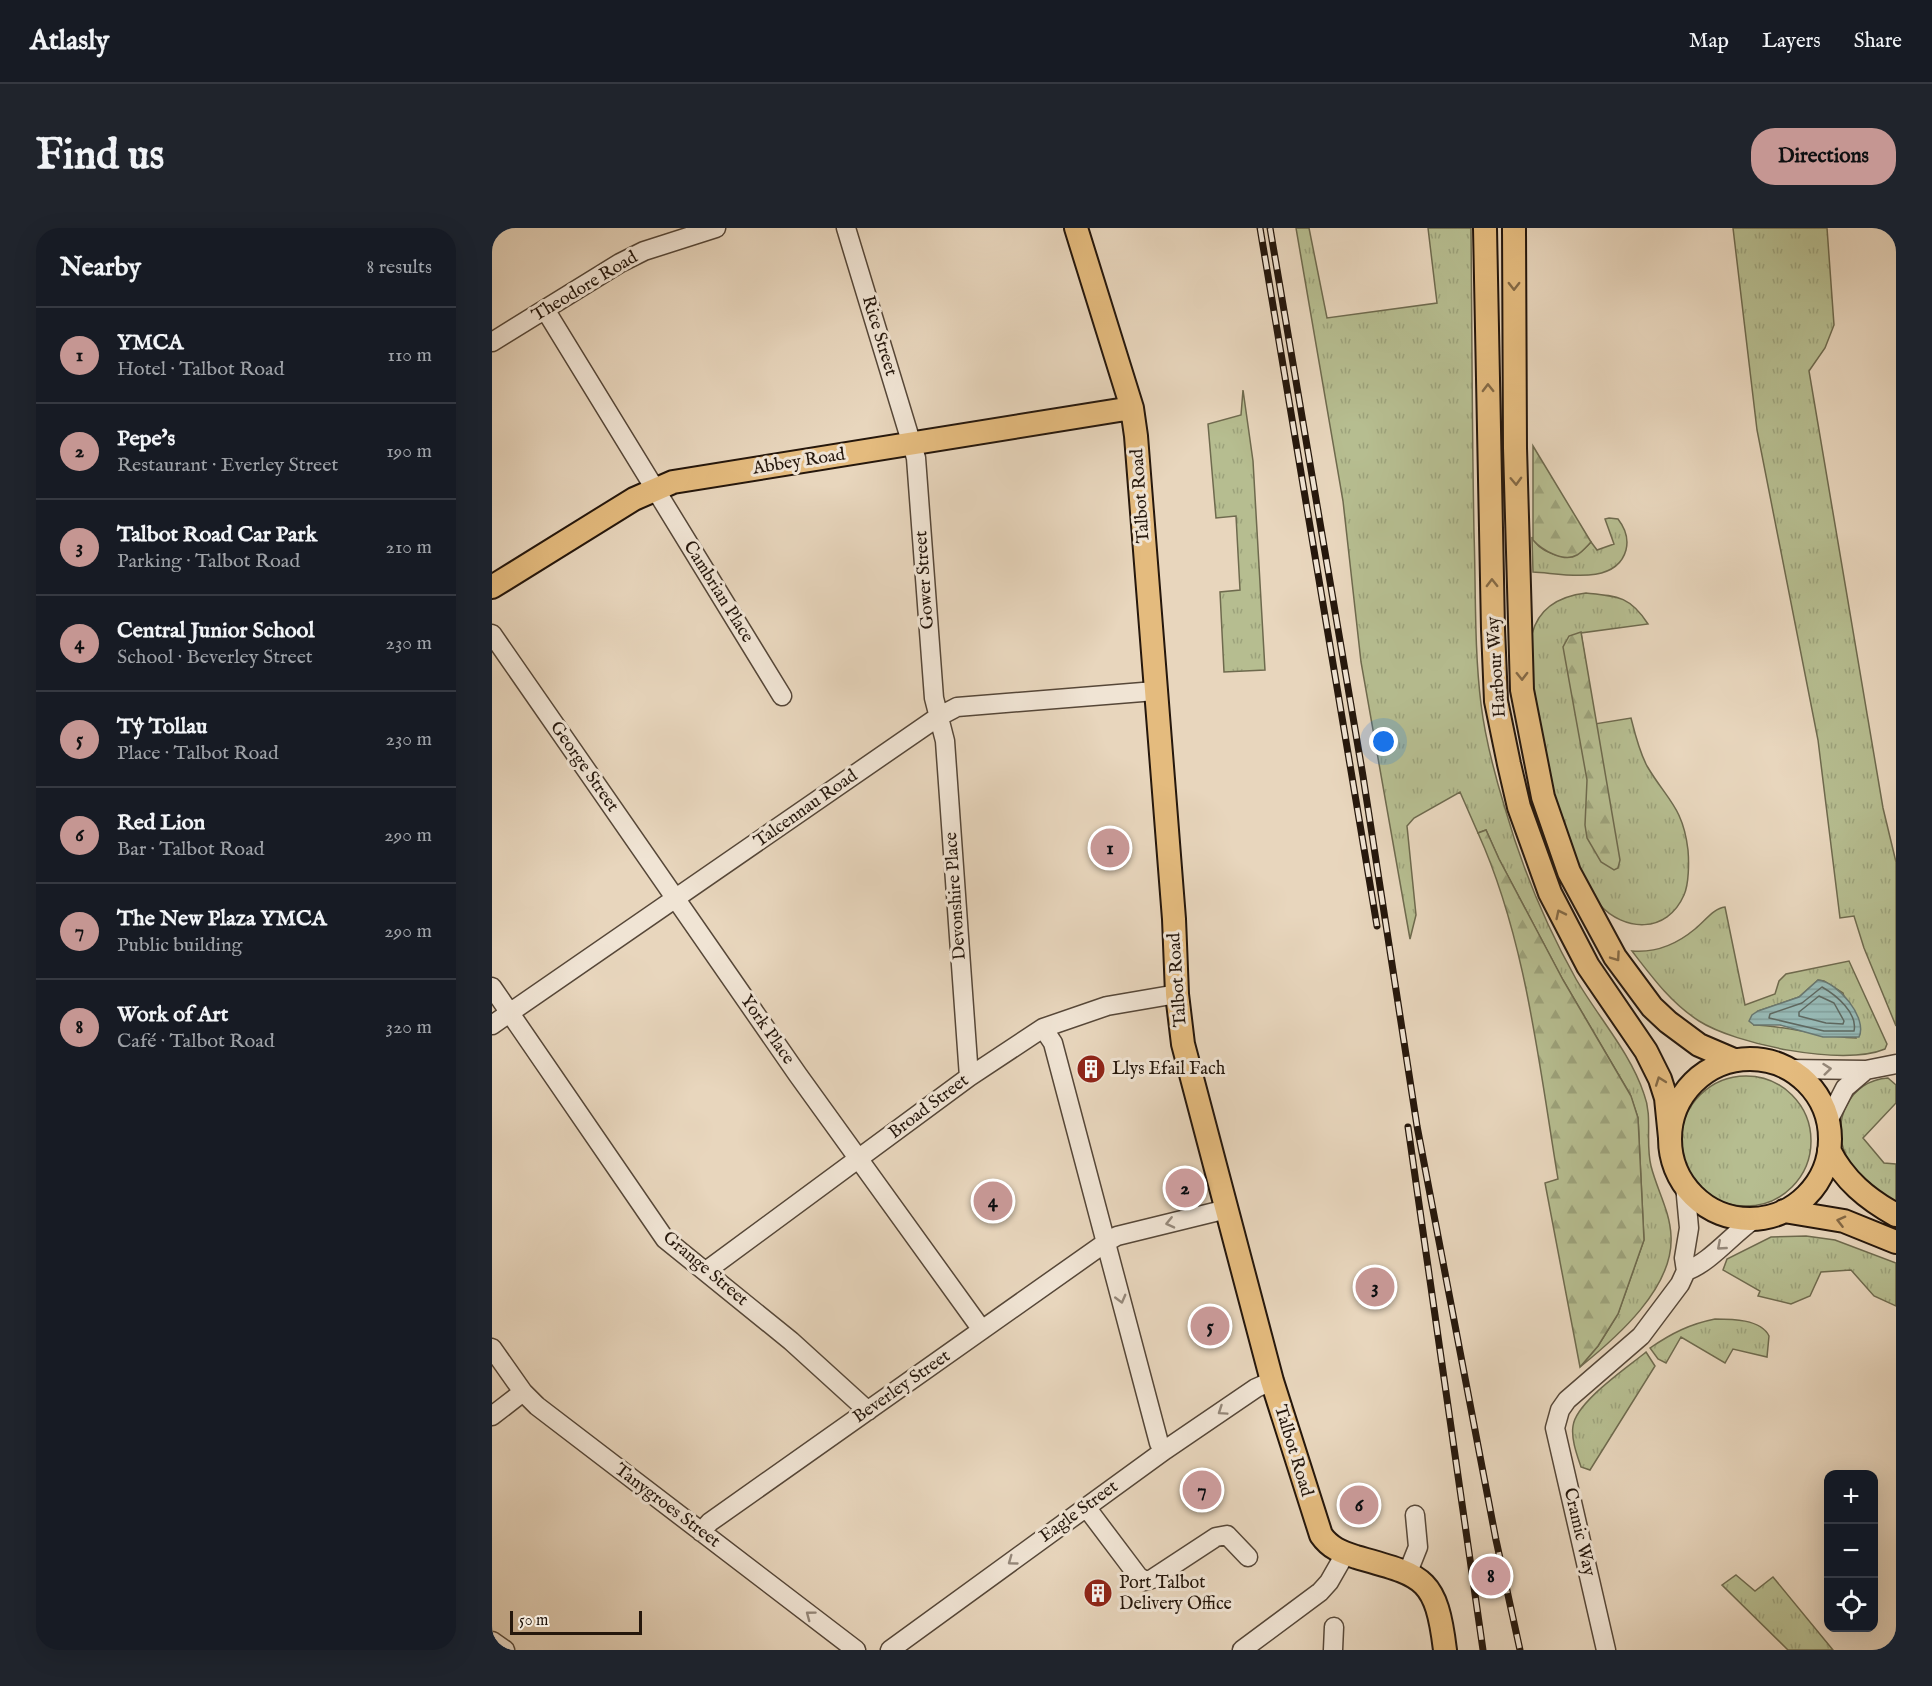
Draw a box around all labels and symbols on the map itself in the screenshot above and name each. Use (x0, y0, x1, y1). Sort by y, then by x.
street label: Theodore Road (528, 246, 642, 328)
one-way arrow (1508, 282, 1520, 291)
street label: Rice Street (856, 293, 902, 379)
one-way arrow (1482, 383, 1494, 392)
street label: Abbey Road (750, 443, 847, 481)
street label: Talbot Road (1126, 448, 1156, 544)
one-way arrow (1510, 477, 1522, 486)
street label: Gower Street (910, 530, 940, 630)
street label: Cambrian Place (678, 537, 758, 647)
one-way arrow (1486, 578, 1498, 587)
street label: Harbour Way (1482, 615, 1512, 718)
one-way arrow (1516, 672, 1528, 681)
street label: George Street (544, 717, 624, 817)
your location (1369, 727, 1398, 756)
street label: Talcennau Road (750, 765, 863, 853)
pin: 1 (1090, 826, 1130, 870)
street label: Devonshire Place (940, 831, 972, 961)
one-way arrow (1556, 910, 1568, 921)
street label: Talbot Road (1163, 932, 1193, 1028)
one-way arrow (1609, 951, 1620, 962)
street label: York Place (735, 991, 799, 1069)
building icon: Llys Efail Fach (1075, 1053, 1107, 1085)
place label: Llys Efail Fach (1112, 1058, 1226, 1081)
one-way arrow (1822, 1063, 1831, 1076)
street label: Broad Street (884, 1069, 974, 1145)
one-way arrow (1655, 1076, 1668, 1087)
pin: 2 (1166, 1166, 1204, 1210)
pin: 4 (974, 1178, 1012, 1224)
one-way arrow (1165, 1216, 1175, 1229)
one-way arrow (1837, 1216, 1847, 1228)
street label: Grange Street (657, 1226, 753, 1312)
one-way arrow (1717, 1238, 1728, 1249)
pin: 3 (1356, 1264, 1394, 1310)
one-way arrow (1114, 1294, 1126, 1304)
pin: 5 (1190, 1304, 1230, 1348)
street label: Beverley Street (849, 1345, 955, 1429)
street label: Talbot Road (1268, 1402, 1318, 1500)
one-way arrow (1217, 1404, 1228, 1415)
street label: Tanygroes Street (609, 1459, 725, 1553)
pin: 7 (1182, 1468, 1222, 1512)
street label: Eagle Street (1035, 1476, 1123, 1548)
pin: 6 (1340, 1482, 1378, 1528)
street label: Cramic Way (1558, 1486, 1600, 1579)
one-way arrow (1007, 1554, 1018, 1565)
pin: 8 (1472, 1554, 1510, 1598)
place label: Port Talbot Delivery Office (1119, 1572, 1232, 1616)
building icon: Port Talbot Delivery Office (1082, 1577, 1114, 1609)
scale bar (510, 1608, 642, 1636)
one-way arrow (805, 1611, 816, 1622)

